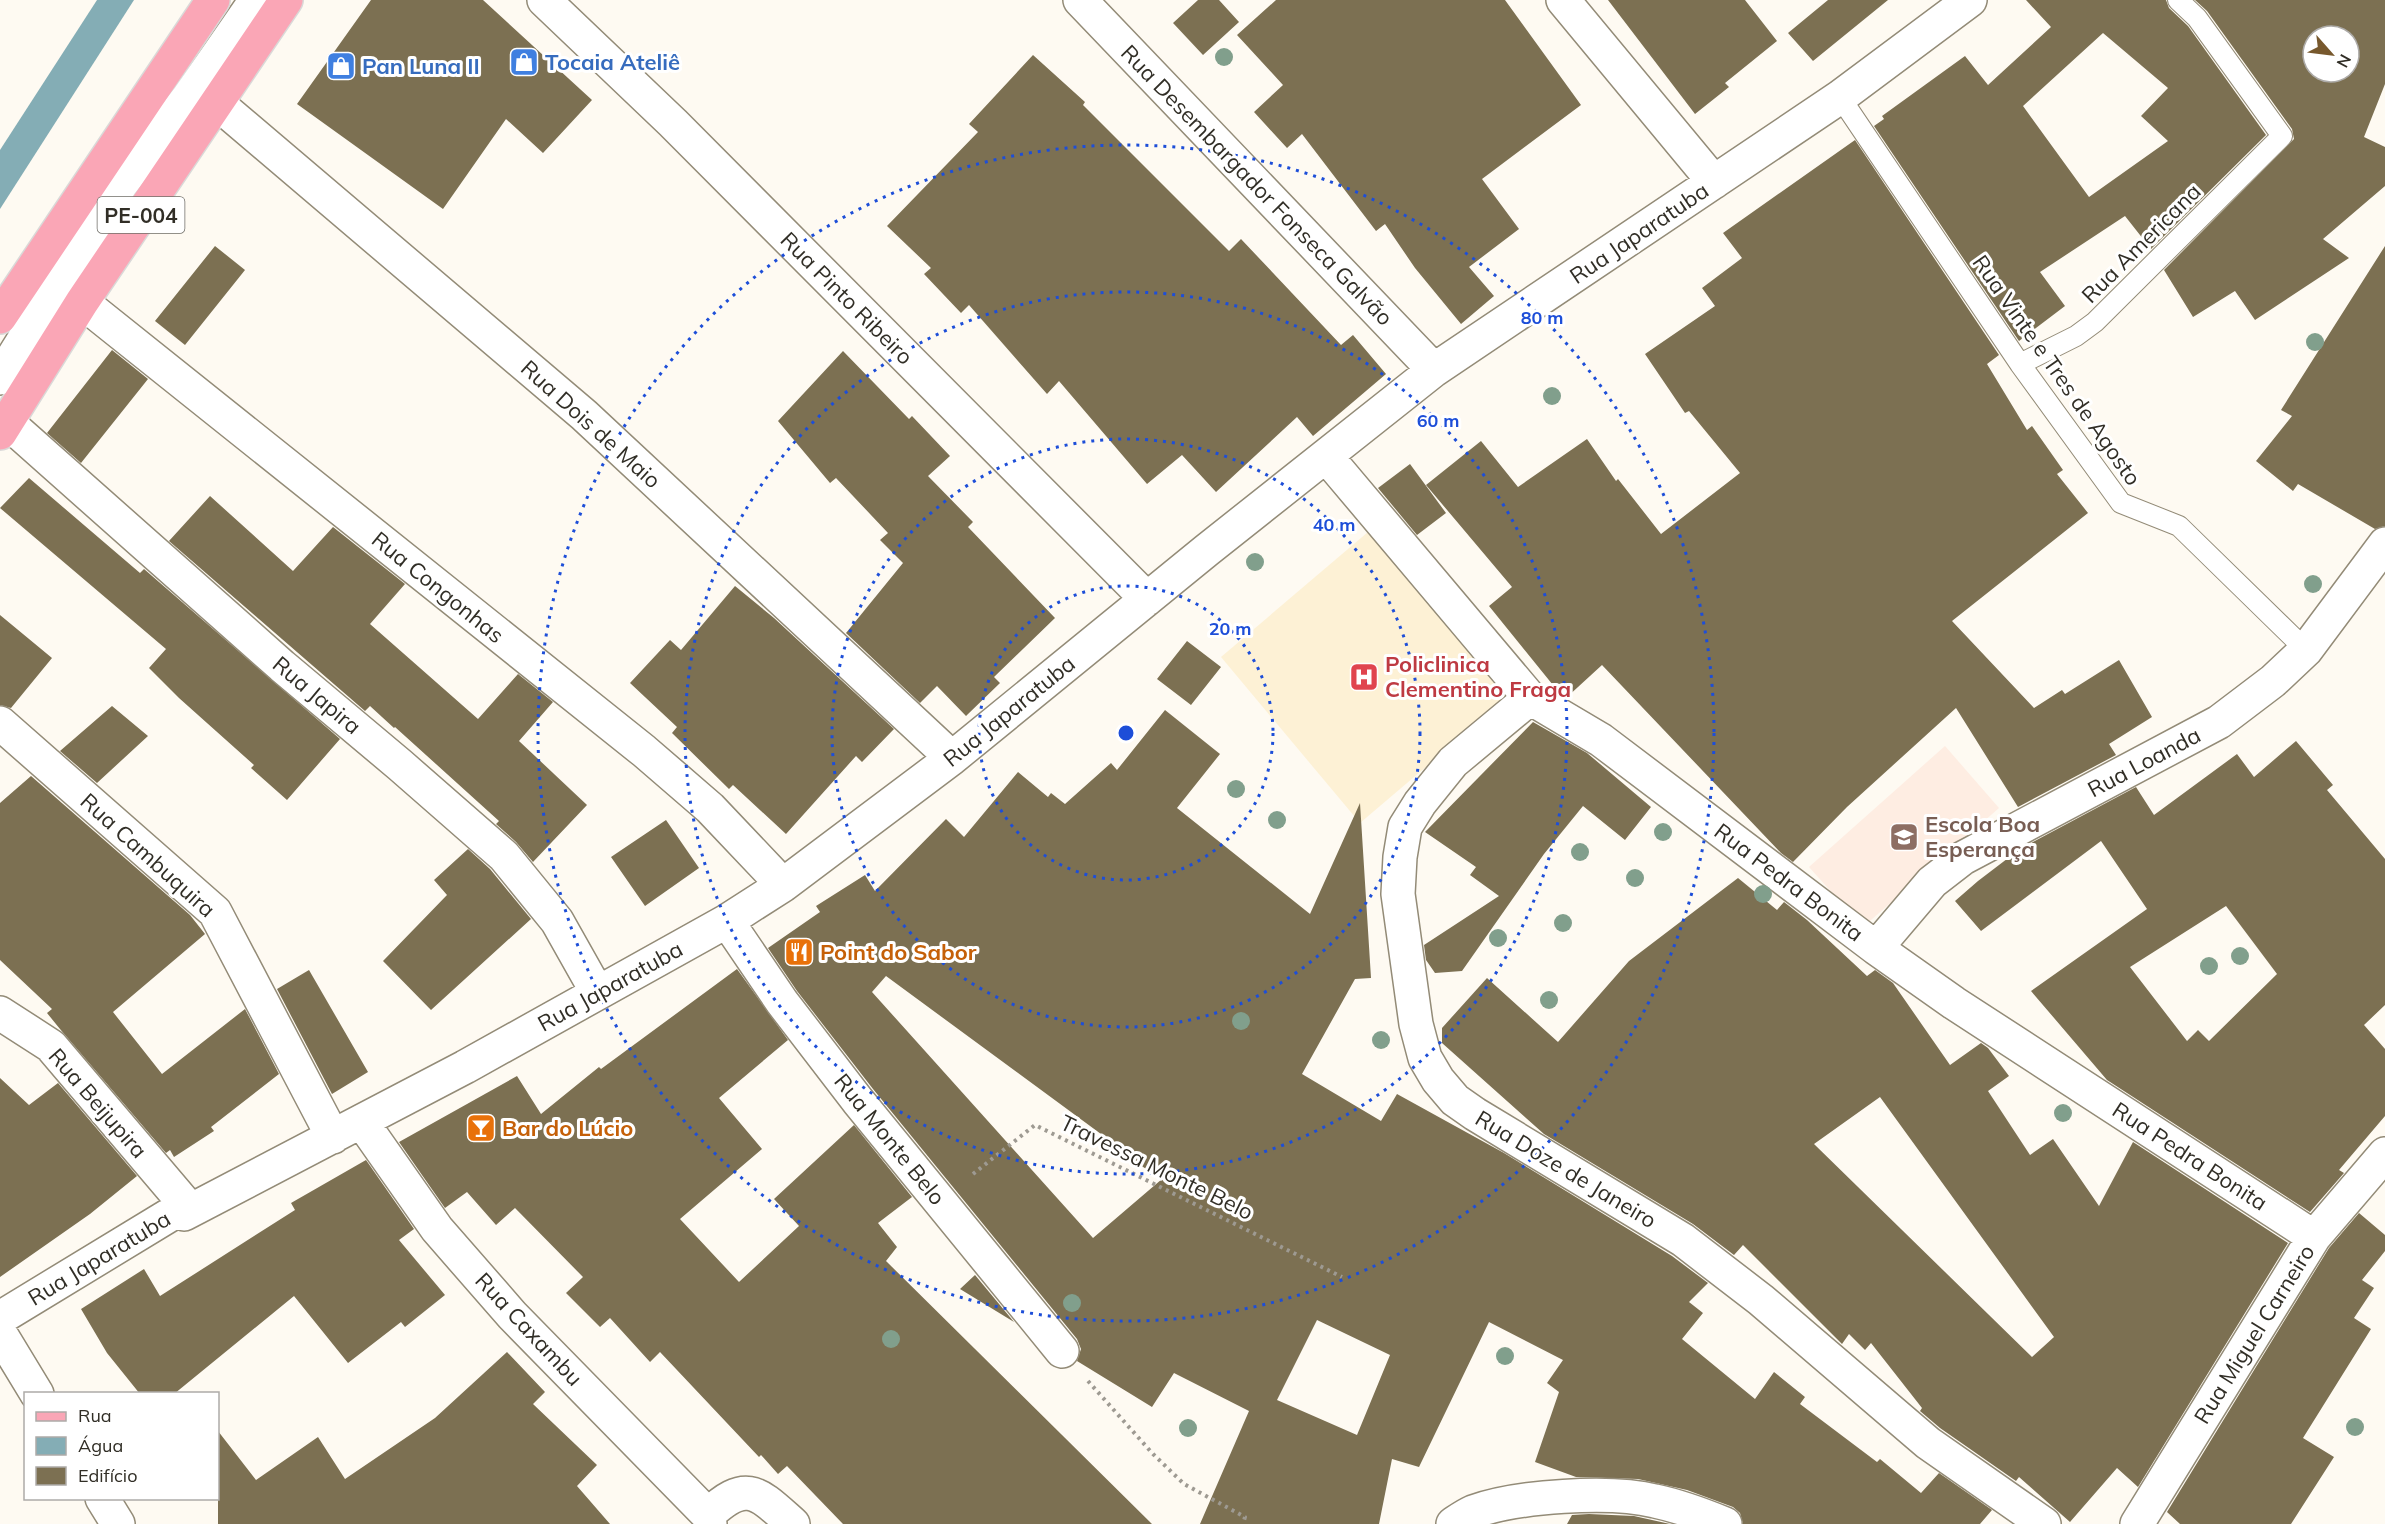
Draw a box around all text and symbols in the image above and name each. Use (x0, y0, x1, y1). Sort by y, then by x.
north arrow (2301, 24, 2361, 84)
street label: Rua Desembargador Fonseca Galvão (1115, 39, 1399, 331)
shop icon: Tocaia Ateliê (508, 46, 540, 78)
place label: Tocaia Ateliê (545, 48, 680, 76)
shop icon: Pan Luna II (325, 50, 357, 82)
text: N (2333, 51, 2356, 71)
place label: Pan Luna II (362, 52, 480, 80)
street label: Rua Japaratuba (1564, 176, 1714, 290)
street label: Rua Americana (2075, 177, 2207, 309)
road number: PE-004 (98, 197, 184, 233)
street label: Rua Pinto Ribeiro (775, 226, 919, 370)
street label: Rua Vinte e Tres de Agosto (1967, 249, 2147, 491)
text: 80 m (1521, 306, 1563, 329)
street label: Rua Dois de Maio (515, 354, 667, 494)
text: 60 m (1417, 409, 1459, 432)
text: 40 m (1313, 513, 1355, 536)
street label: Rua Congonhas (366, 525, 510, 649)
text: 20 m (1209, 617, 1251, 640)
street label: Rua Japaratuba (937, 649, 1081, 773)
street label: Rua Japira (267, 650, 367, 740)
place label: Policlinica Clementino Fraga (1385, 650, 1571, 703)
hospital icon: Policlinica Clementino Fraga (1348, 661, 1380, 693)
street label: Rua Loanda (2083, 721, 2205, 803)
centre of rings (1116, 723, 1136, 743)
street label: Rua Cambuquira (75, 787, 221, 923)
place label: Escola Boa Esperança (1925, 810, 2040, 863)
street label: Rua Pedra Bonita (1709, 817, 1869, 947)
school or university icon: Escola Boa Esperança (1888, 821, 1920, 853)
street label: Rua Japaratuba (533, 935, 687, 1037)
restaurant icon: Point do Sabor (783, 936, 815, 968)
place label: Point do Sabor (820, 938, 977, 966)
street label: Rua Beijupira (43, 1042, 153, 1164)
street label: Rua Monte Belo (828, 1068, 952, 1210)
street label: Rua Pedra Bonita (2107, 1095, 2273, 1217)
street label: Rua Doze de Janeiro (1470, 1104, 1662, 1234)
street label: Travessa Monte Belo (1056, 1108, 1258, 1226)
bar icon: Bar do Lúcio (465, 1112, 497, 1144)
place label: Bar do Lúcio (502, 1114, 633, 1142)
street label: Rua Japaratuba (23, 1204, 175, 1312)
street label: Rua Miguel Carneiro (2187, 1239, 2321, 1429)
street label: Rua Caxambu (469, 1266, 589, 1392)
legend (24, 1392, 219, 1500)
text: Rua (78, 1404, 112, 1427)
text: Água (78, 1434, 123, 1457)
text: Edifício (78, 1464, 137, 1487)

